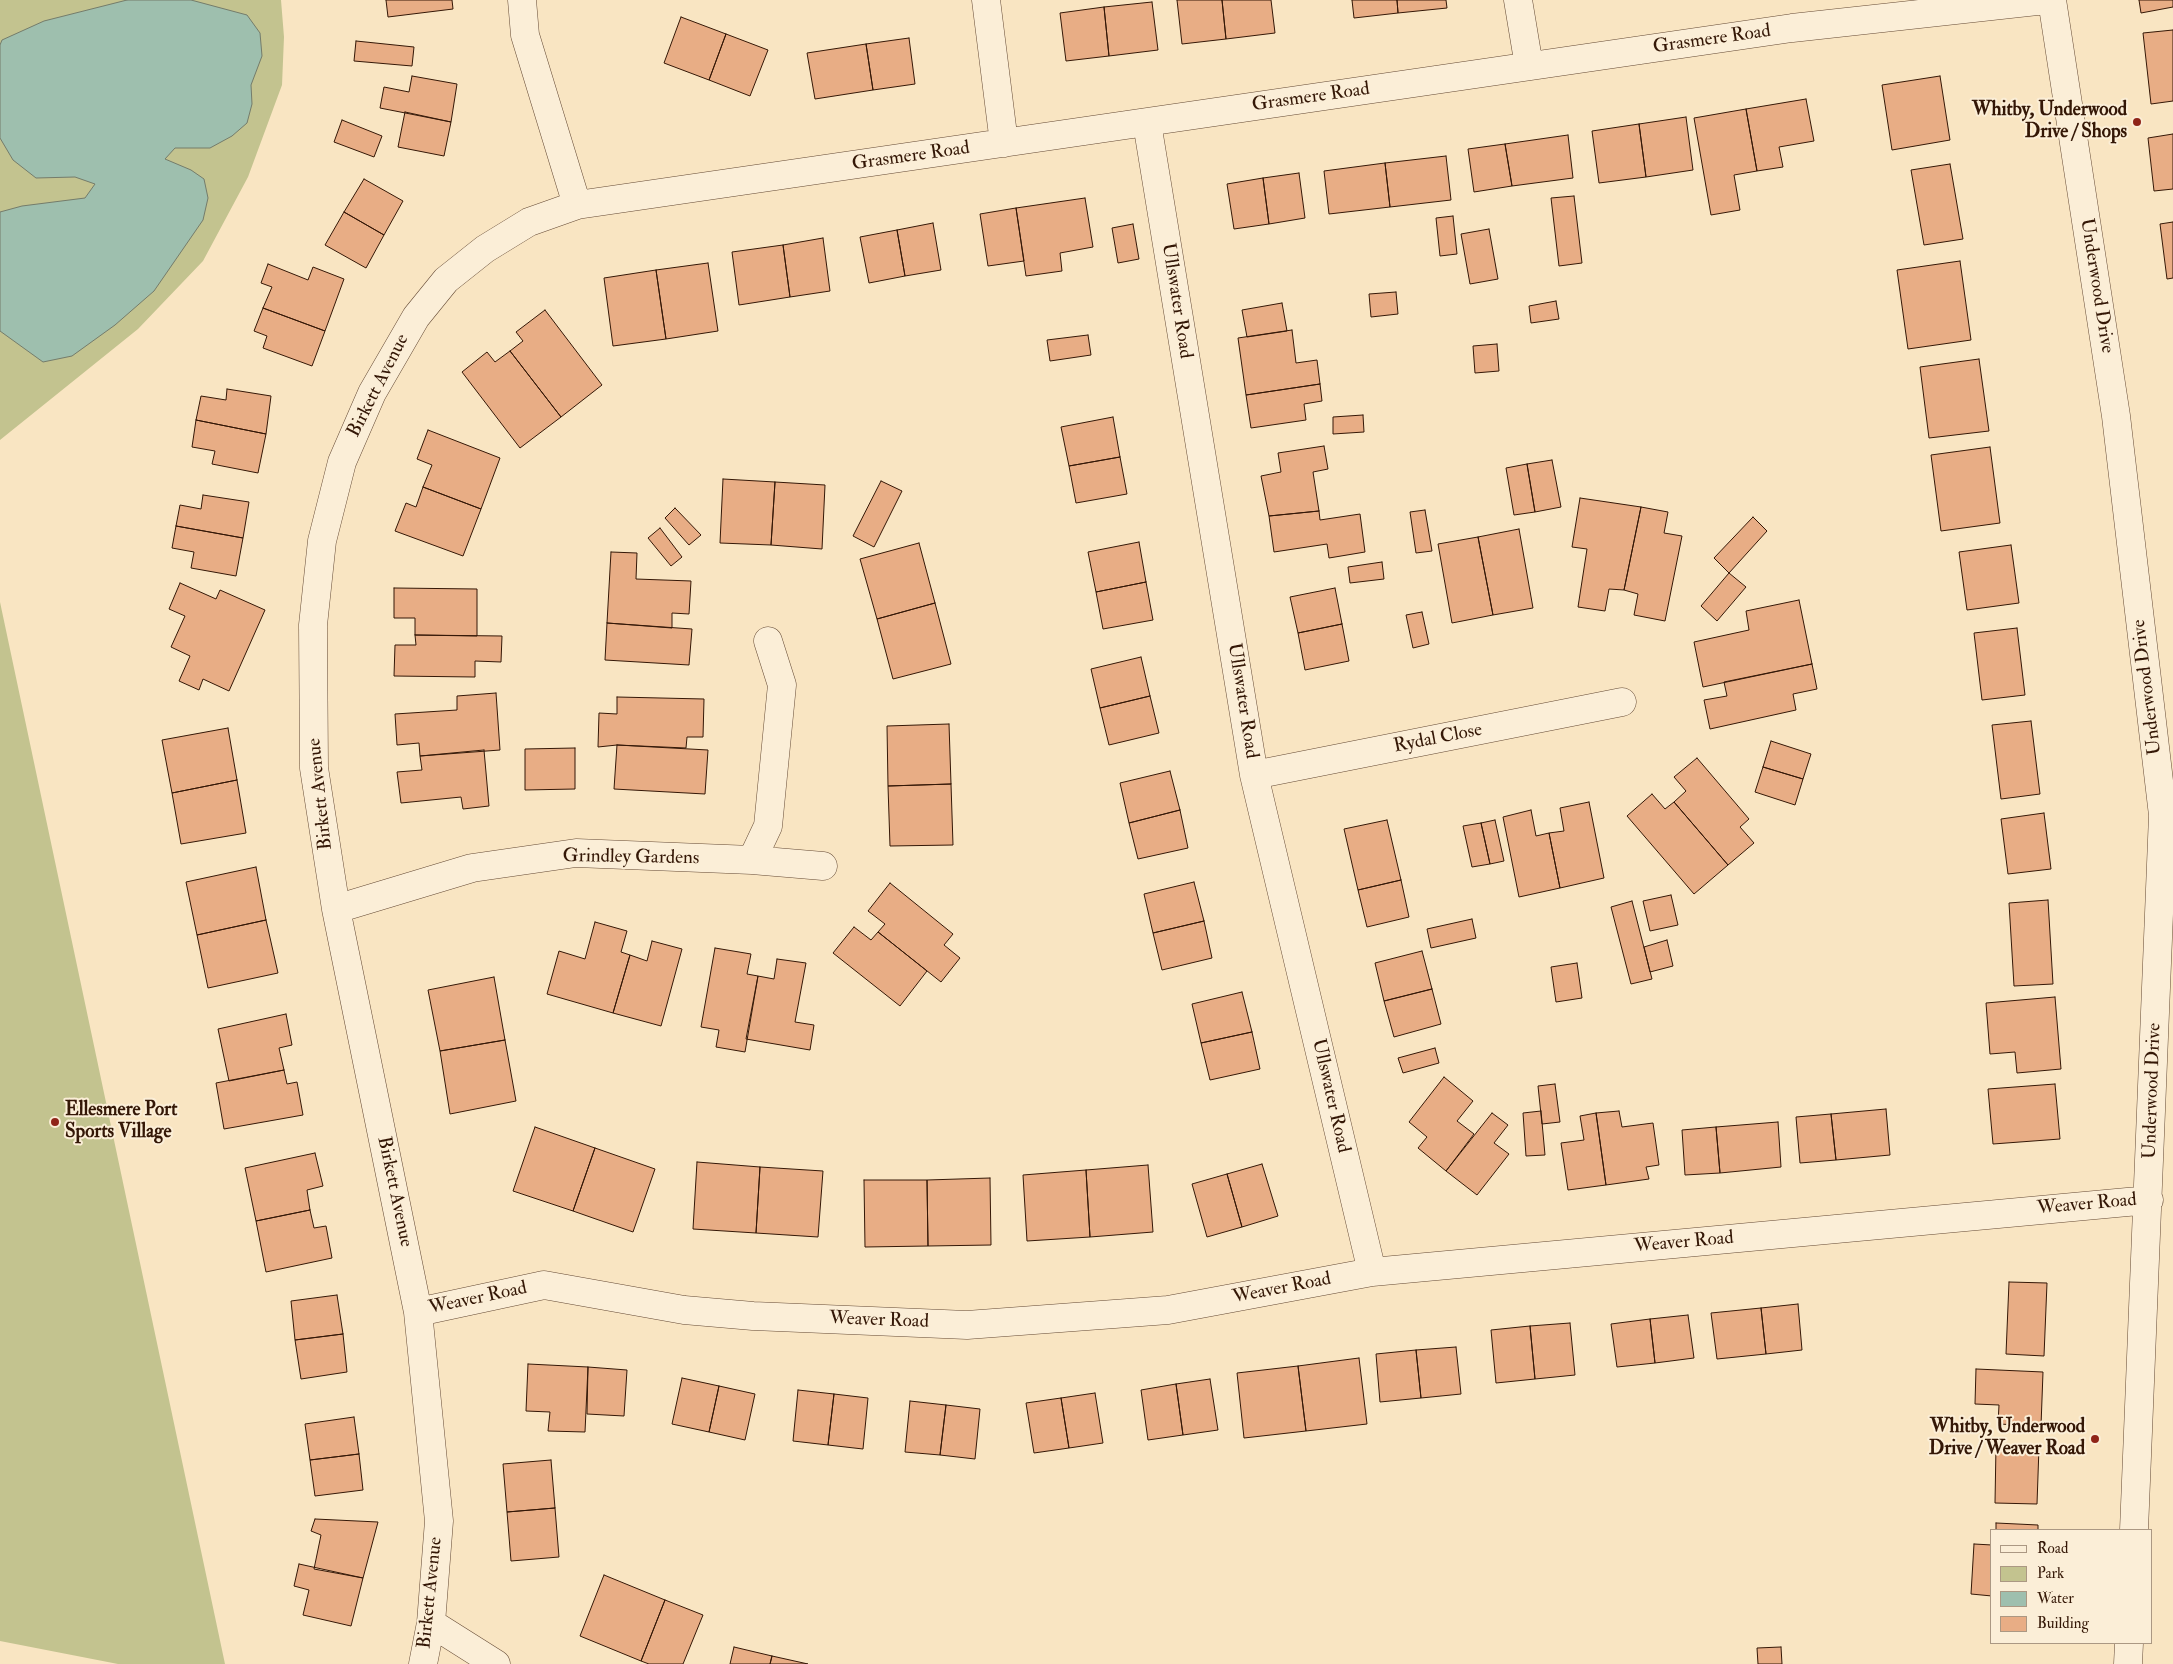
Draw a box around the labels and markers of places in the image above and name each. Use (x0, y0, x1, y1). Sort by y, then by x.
place label: Whitby, Underwood Drive / Shops (1972, 100, 2127, 144)
marker: Whitby, Underwood Drive / Shops (2131, 116, 2143, 128)
place label: Ellesmere Port Sports Village (65, 1100, 177, 1144)
marker: Ellesmere Port Sports Village (49, 1116, 61, 1128)
place label: Whitby, Underwood Drive / Weaver Road (1929, 1417, 2085, 1461)
marker: Whitby, Underwood Drive / Weaver Road (2089, 1433, 2101, 1445)

